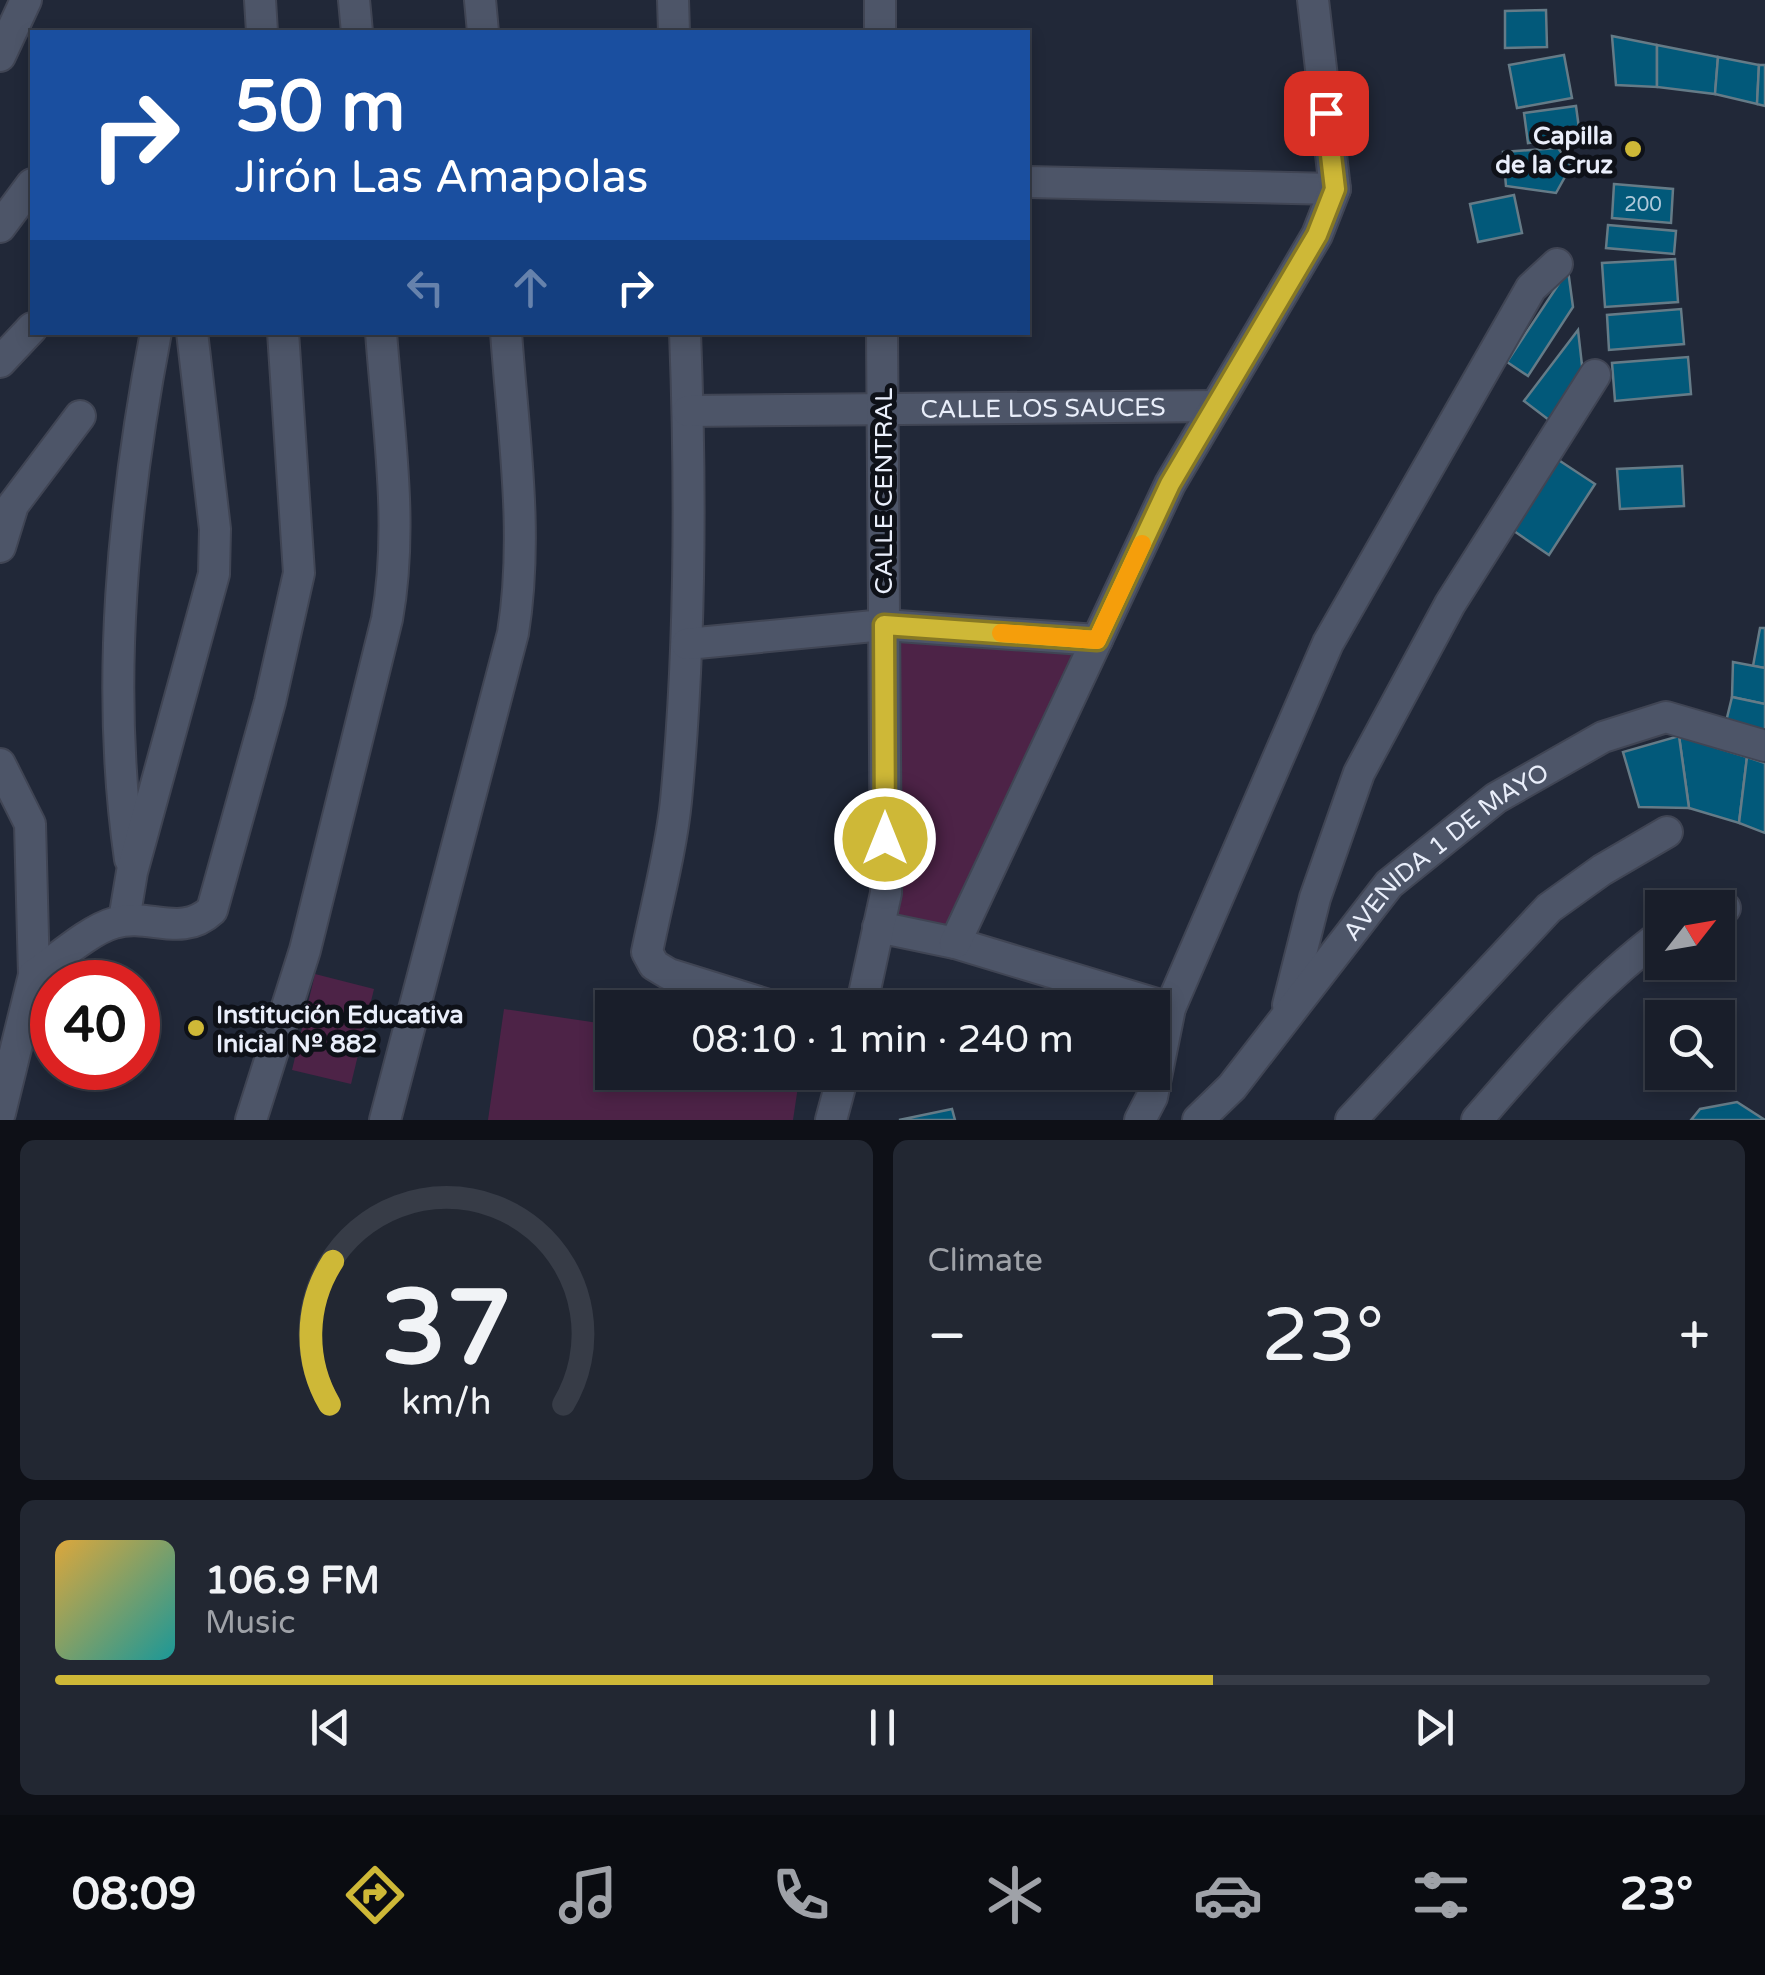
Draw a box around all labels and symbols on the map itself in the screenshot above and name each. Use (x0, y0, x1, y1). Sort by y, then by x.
pin (1284, 71, 1369, 156)
place label: Capilla de la Cruz (1495, 121, 1613, 180)
marker: Capilla de la Cruz (1622, 138, 1644, 160)
house number: 200 (1624, 193, 1662, 217)
street label: CALLE CENTRAL (869, 387, 899, 594)
street label: CALLE LOS SAUCES (920, 392, 1166, 425)
street label: AVENIDA 1 DE MAYO (1337, 757, 1554, 947)
position arrow (833, 787, 937, 891)
north arrow (1645, 890, 1735, 980)
speed limit sign: 40 (30, 960, 160, 1090)
place label: Institución Educativa Inicial Nº 882 (216, 1000, 464, 1059)
marker: Institución Educativa Inicial Nº 882 (185, 1017, 207, 1039)

